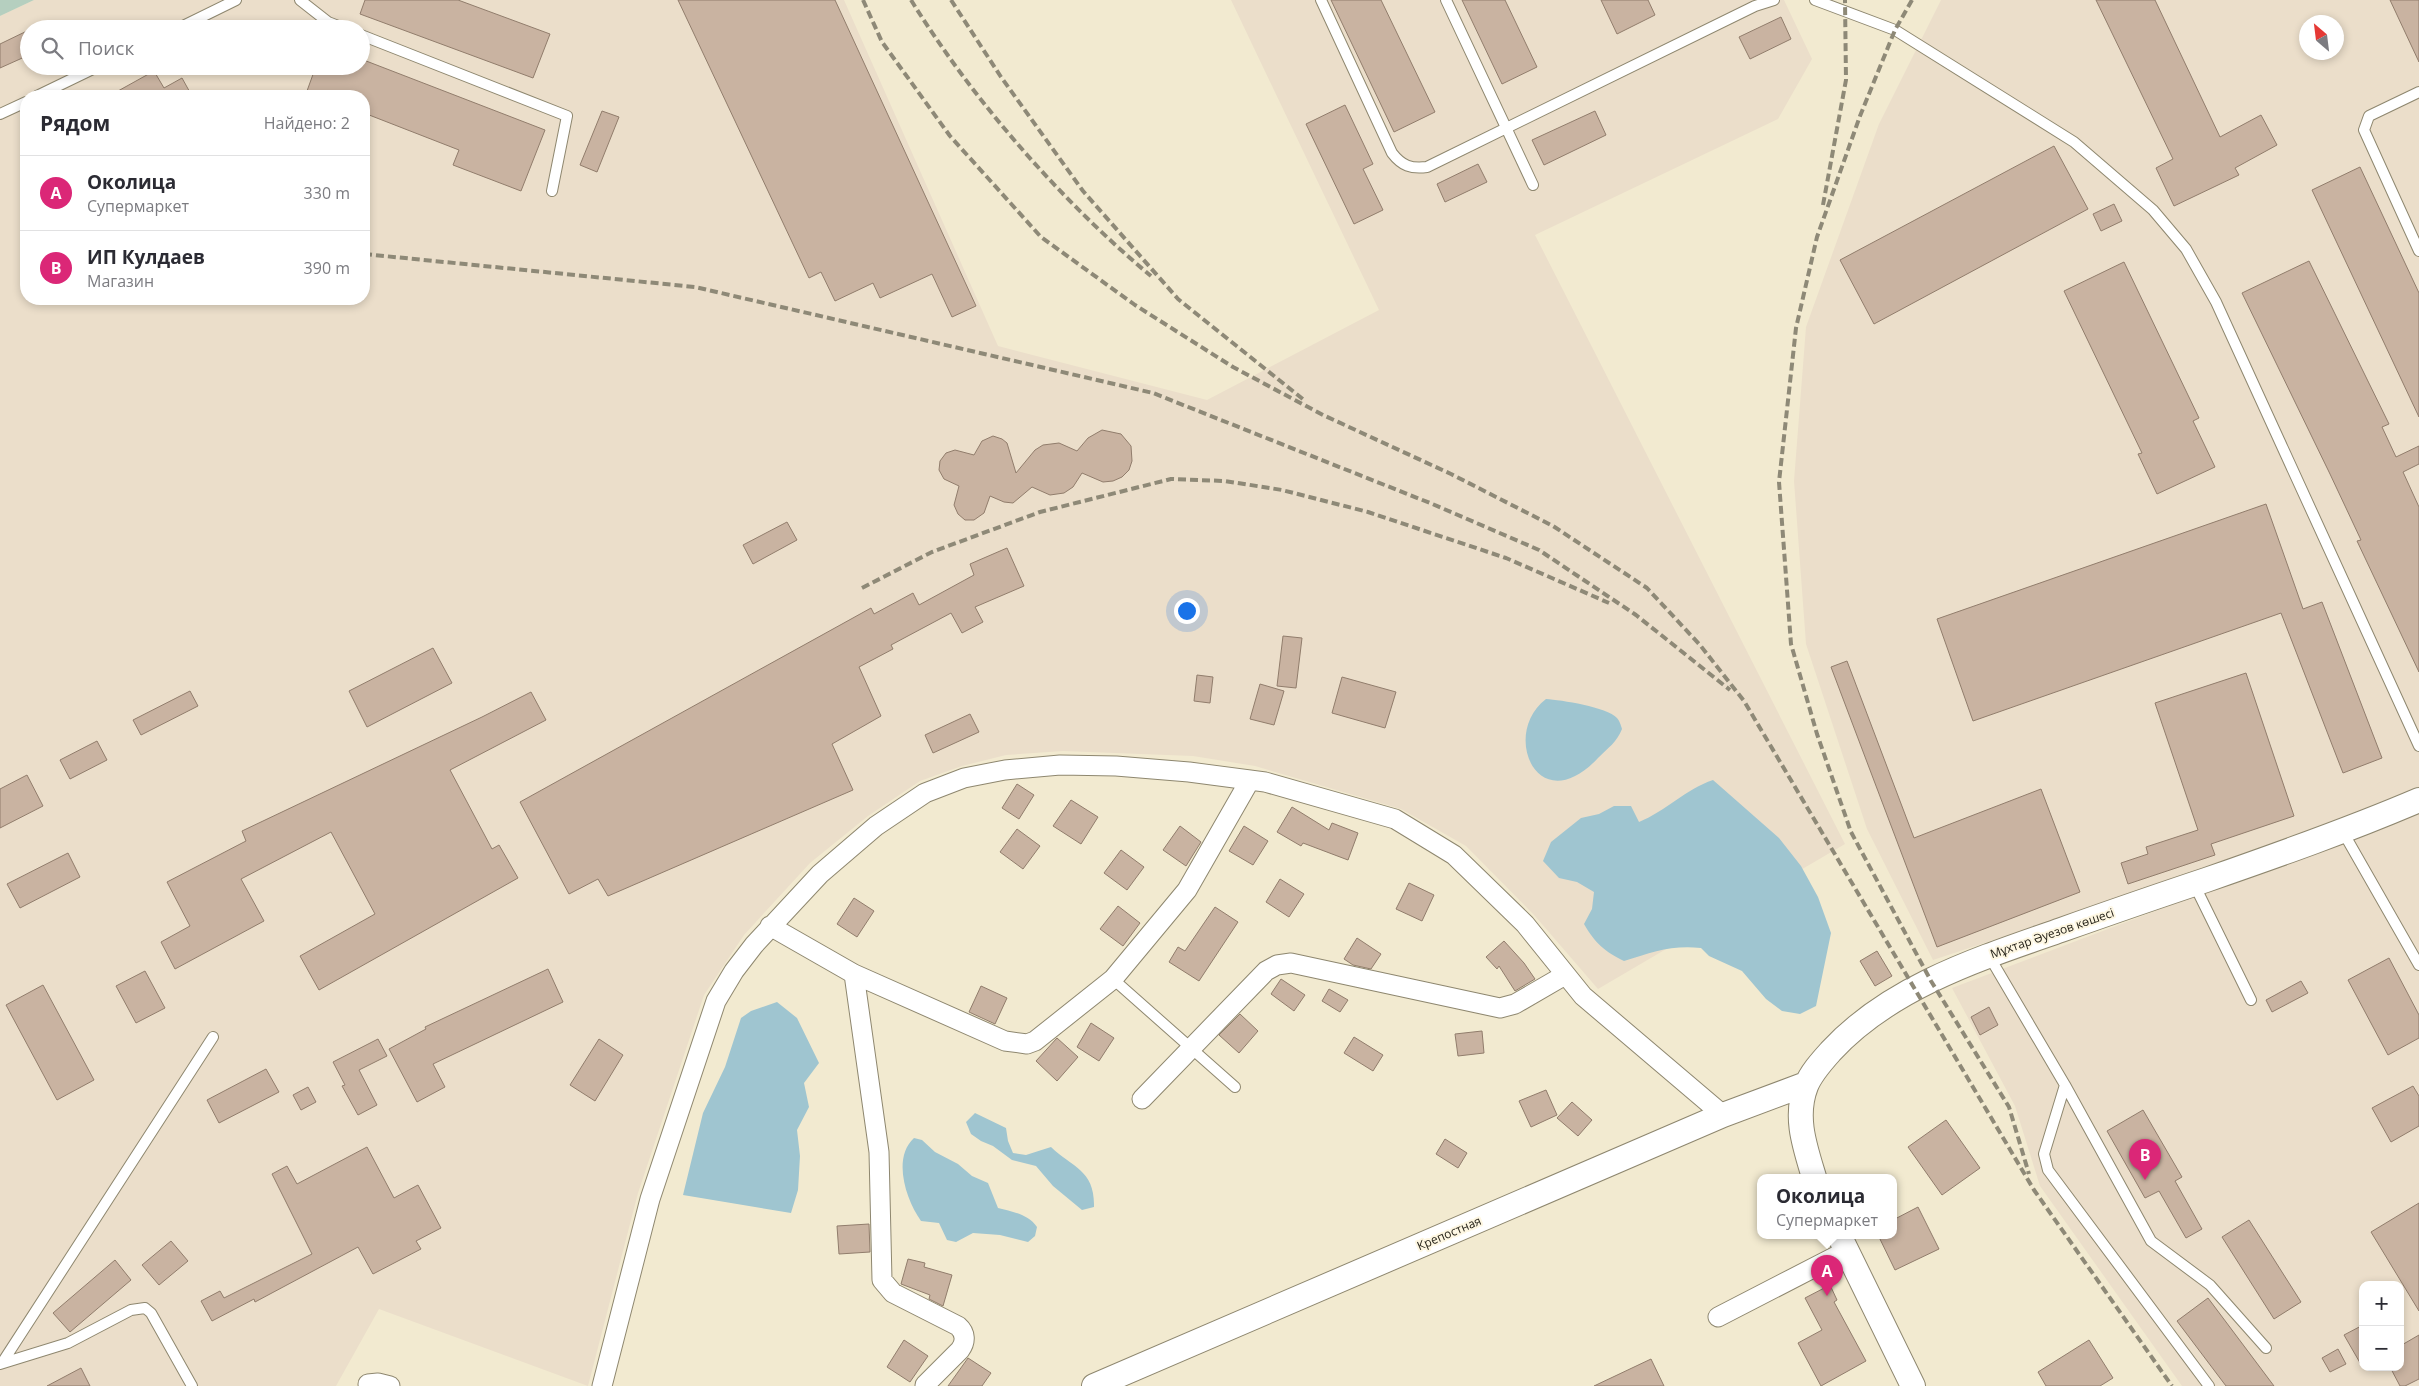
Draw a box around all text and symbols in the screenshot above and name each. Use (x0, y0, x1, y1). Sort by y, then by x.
north arrow (2299, 15, 2344, 60)
search box (20, 20, 370, 75)
icon: search (38, 34, 66, 62)
text: Поиск (78, 35, 134, 61)
text: Рядом (40, 109, 110, 137)
text: Найдено: 2 (264, 112, 350, 134)
text: Околица (87, 169, 176, 195)
text: A (50, 182, 62, 204)
text: 330 m (304, 182, 350, 204)
text: Супермаркет (87, 195, 189, 217)
text: ИП Кулдаев (87, 244, 205, 270)
text: B (51, 257, 61, 279)
text: 390 m (304, 257, 350, 279)
text: Магазин (87, 270, 154, 292)
your location (1174, 598, 1200, 624)
street label: Мұхтар Әуезов көшесі (1988, 904, 2116, 962)
pin: B (2129, 1139, 2161, 1180)
popup (1757, 1174, 1897, 1239)
text: Околица (1776, 1183, 1865, 1209)
text: Супермаркет (1776, 1209, 1878, 1231)
street label: Крепостная (1414, 1212, 1484, 1254)
pin: A (1811, 1255, 1843, 1296)
map controls (2359, 1281, 2404, 1371)
button: + (2359, 1281, 2404, 1326)
button: − (2359, 1326, 2404, 1371)

